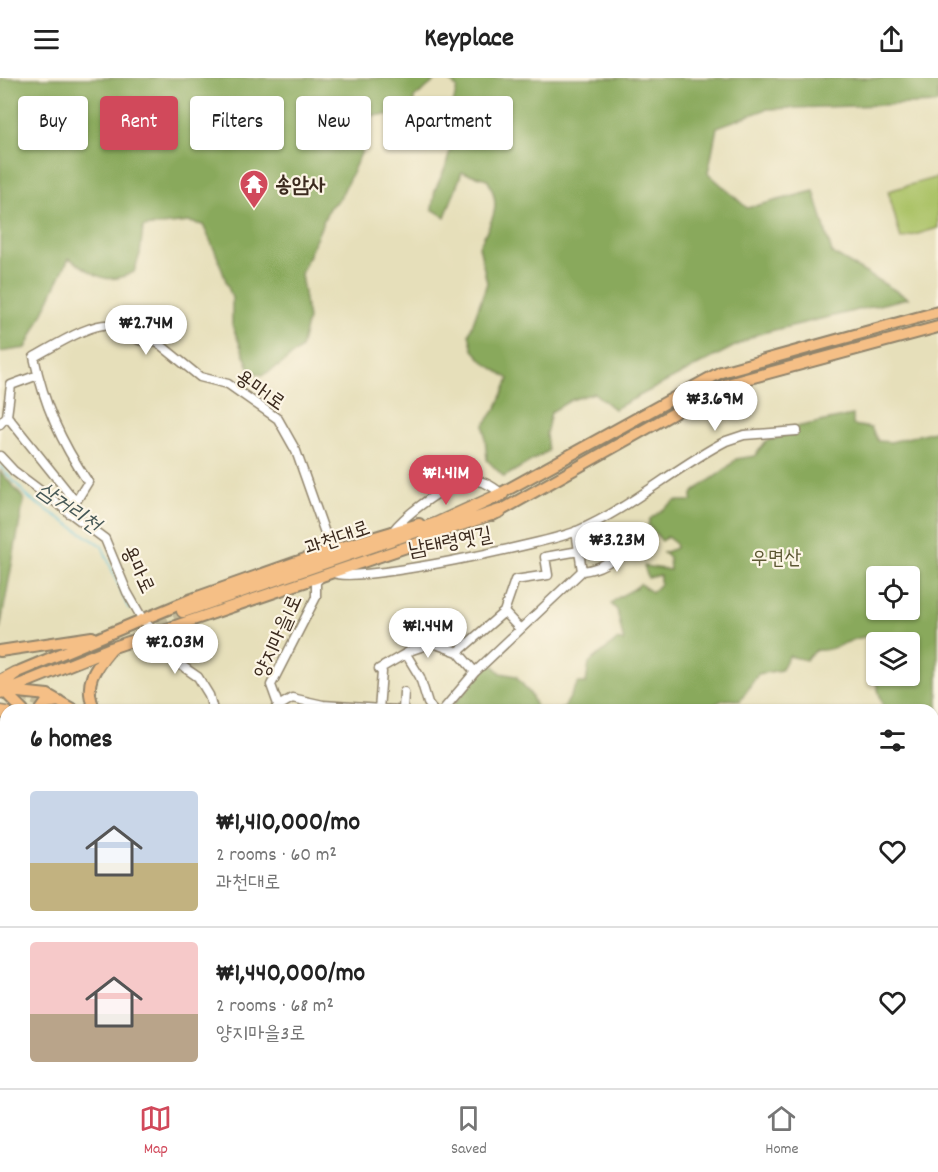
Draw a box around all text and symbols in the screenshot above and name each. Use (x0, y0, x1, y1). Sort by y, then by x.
text: Keyplace (424, 20, 514, 59)
icon: menu (30, 23, 63, 56)
icon: share (875, 23, 908, 56)
chip: Buy (18, 96, 88, 150)
chip: Rent (100, 96, 178, 150)
chip: Filters (190, 96, 284, 150)
chip: New (296, 96, 371, 150)
chip: Apartment (383, 96, 513, 150)
temple icon: 송암사 (238, 168, 270, 210)
place label: 송암사 (275, 172, 326, 202)
pin: ₩2.74M (97, 305, 195, 356)
text: ₩2.74M (119, 310, 173, 338)
street label: 용마1로 (228, 363, 291, 420)
pin: ₩3.69M (666, 381, 764, 432)
text: ₩3.69M (686, 386, 744, 414)
pin: ₩1.41M (397, 455, 495, 506)
text: ₩1.41M (423, 460, 469, 488)
water label: 삼거리천 (30, 476, 108, 543)
street label: 과천대로 (301, 515, 375, 565)
street label: 남태령옛길 (406, 521, 495, 567)
pin: ₩3.23M (568, 522, 666, 573)
text: ₩3.23M (589, 527, 645, 555)
street label: 용마로 (112, 541, 161, 600)
park label: 우면산 (751, 545, 801, 575)
map controls (866, 566, 920, 686)
button: locate (866, 566, 920, 620)
street label: 양지마을1로 (248, 590, 312, 684)
pin: ₩1.44M (379, 608, 477, 659)
text: ₩1.44M (403, 613, 453, 641)
pin: ₩2.03M (126, 624, 224, 675)
text: ₩2.03M (146, 629, 204, 657)
button: layers (866, 632, 920, 686)
text: 6 homes (30, 722, 112, 759)
icon: filters (876, 724, 909, 757)
text: ₩1,410,000/mo (216, 805, 360, 842)
icon: home (78, 815, 150, 887)
icon: heart (876, 835, 909, 868)
text: 2 rooms · 60 m² (216, 842, 337, 870)
text: 과천대로 (216, 870, 280, 898)
text: ₩1,440,000/mo (216, 956, 365, 993)
icon: home (78, 966, 150, 1038)
icon: heart (876, 986, 909, 1019)
text: 2 rooms · 68 m² (216, 993, 334, 1021)
text: 양지마을3로 (216, 1021, 305, 1049)
tab: Map (139, 1102, 172, 1161)
tab: Saved (451, 1102, 487, 1161)
tab: Home (765, 1102, 799, 1161)

